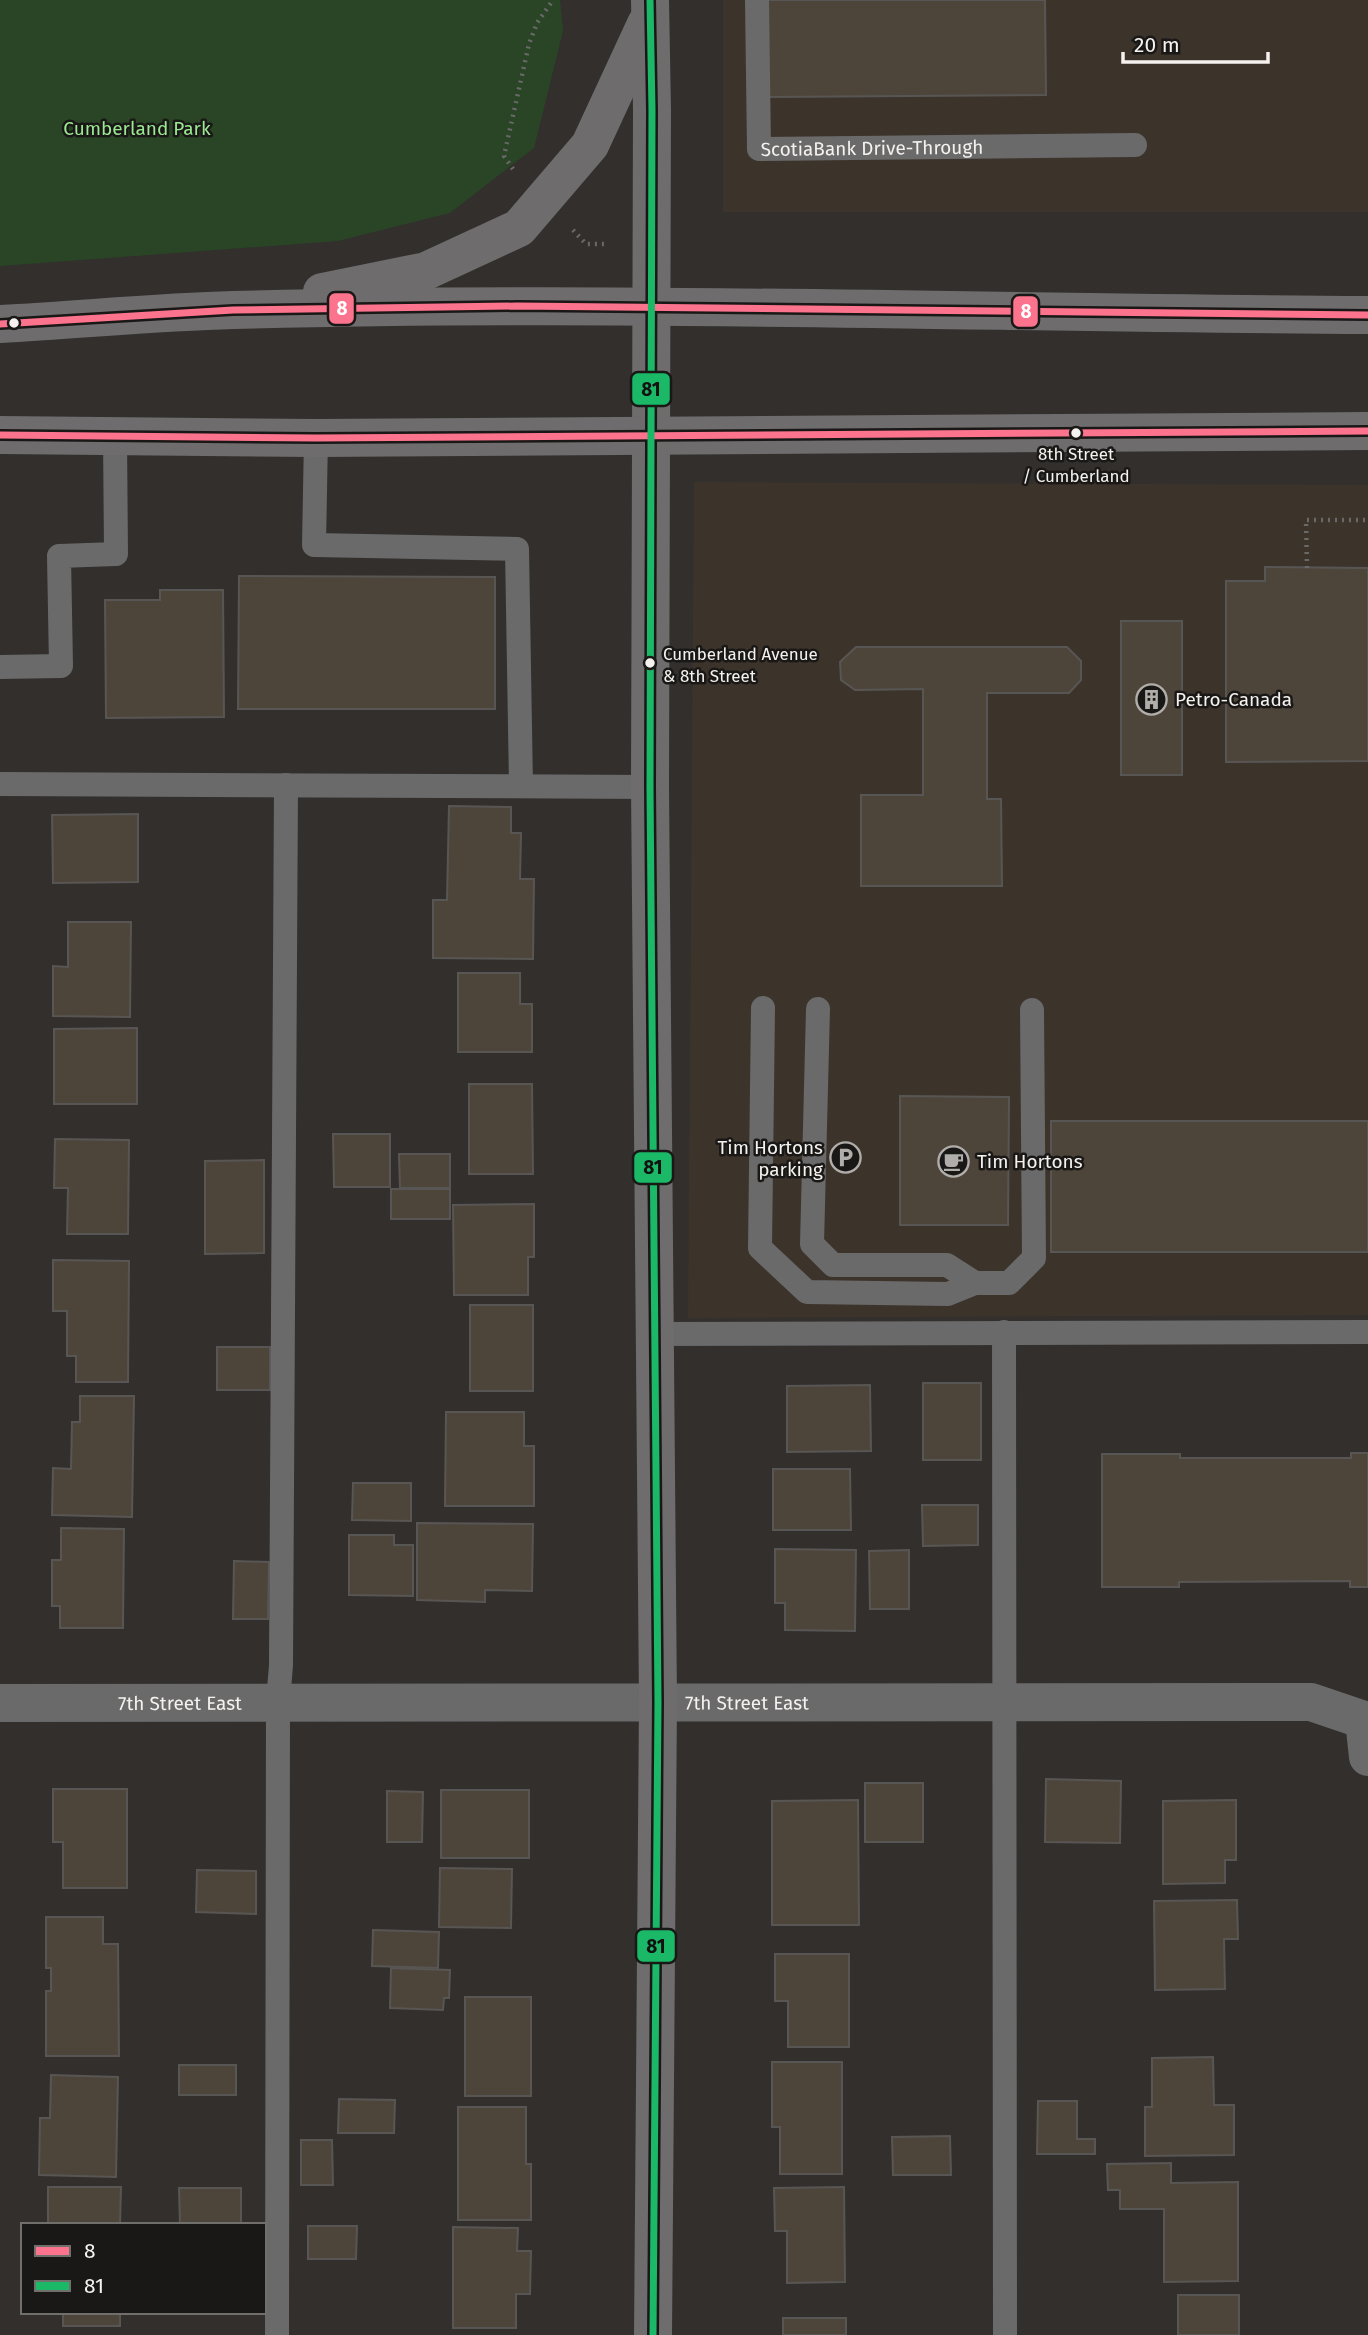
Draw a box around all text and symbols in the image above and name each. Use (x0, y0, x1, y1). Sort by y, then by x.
scale bar (1123, 21, 1268, 65)
text: 20 m (1134, 32, 1180, 58)
park label: Cumberland Park (63, 117, 211, 140)
street label: ScotiaBank Drive-Through (760, 136, 984, 161)
line badge: 8 (328, 292, 355, 325)
line badge: 8 (1012, 295, 1039, 328)
text: 8 (336, 297, 348, 320)
text: 8 (1020, 300, 1032, 323)
unlabelled marker (7, 316, 21, 330)
line badge: 81 (631, 372, 671, 406)
text: 81 (641, 378, 661, 401)
marker: 8th Street / Cumberland (1069, 426, 1083, 440)
place label: 8th Street / Cumberland (1022, 444, 1130, 487)
place label: Cumberland Avenue & 8th Street (663, 644, 818, 687)
marker: Cumberland Avenue & 8th Street (643, 656, 657, 670)
building icon: Petro-Canada (1135, 682, 1169, 716)
place label: Petro-Canada (1175, 688, 1292, 711)
place label: Tim Hortons parking (717, 1136, 823, 1181)
parking icon: Tim Hortons parking (829, 1141, 863, 1175)
cafe icon: Tim Hortons (937, 1144, 971, 1178)
place label: Tim Hortons (977, 1150, 1083, 1173)
line badge: 81 (633, 1151, 673, 1184)
text: 81 (643, 1156, 663, 1179)
street label: 7th Street East (685, 1691, 809, 1714)
street label: 7th Street East (118, 1692, 242, 1715)
line badge: 81 (636, 1929, 676, 1963)
text: 81 (646, 1935, 666, 1958)
legend (21, 2223, 266, 2314)
text: 8 (84, 2238, 96, 2264)
text: 81 (84, 2273, 104, 2299)

